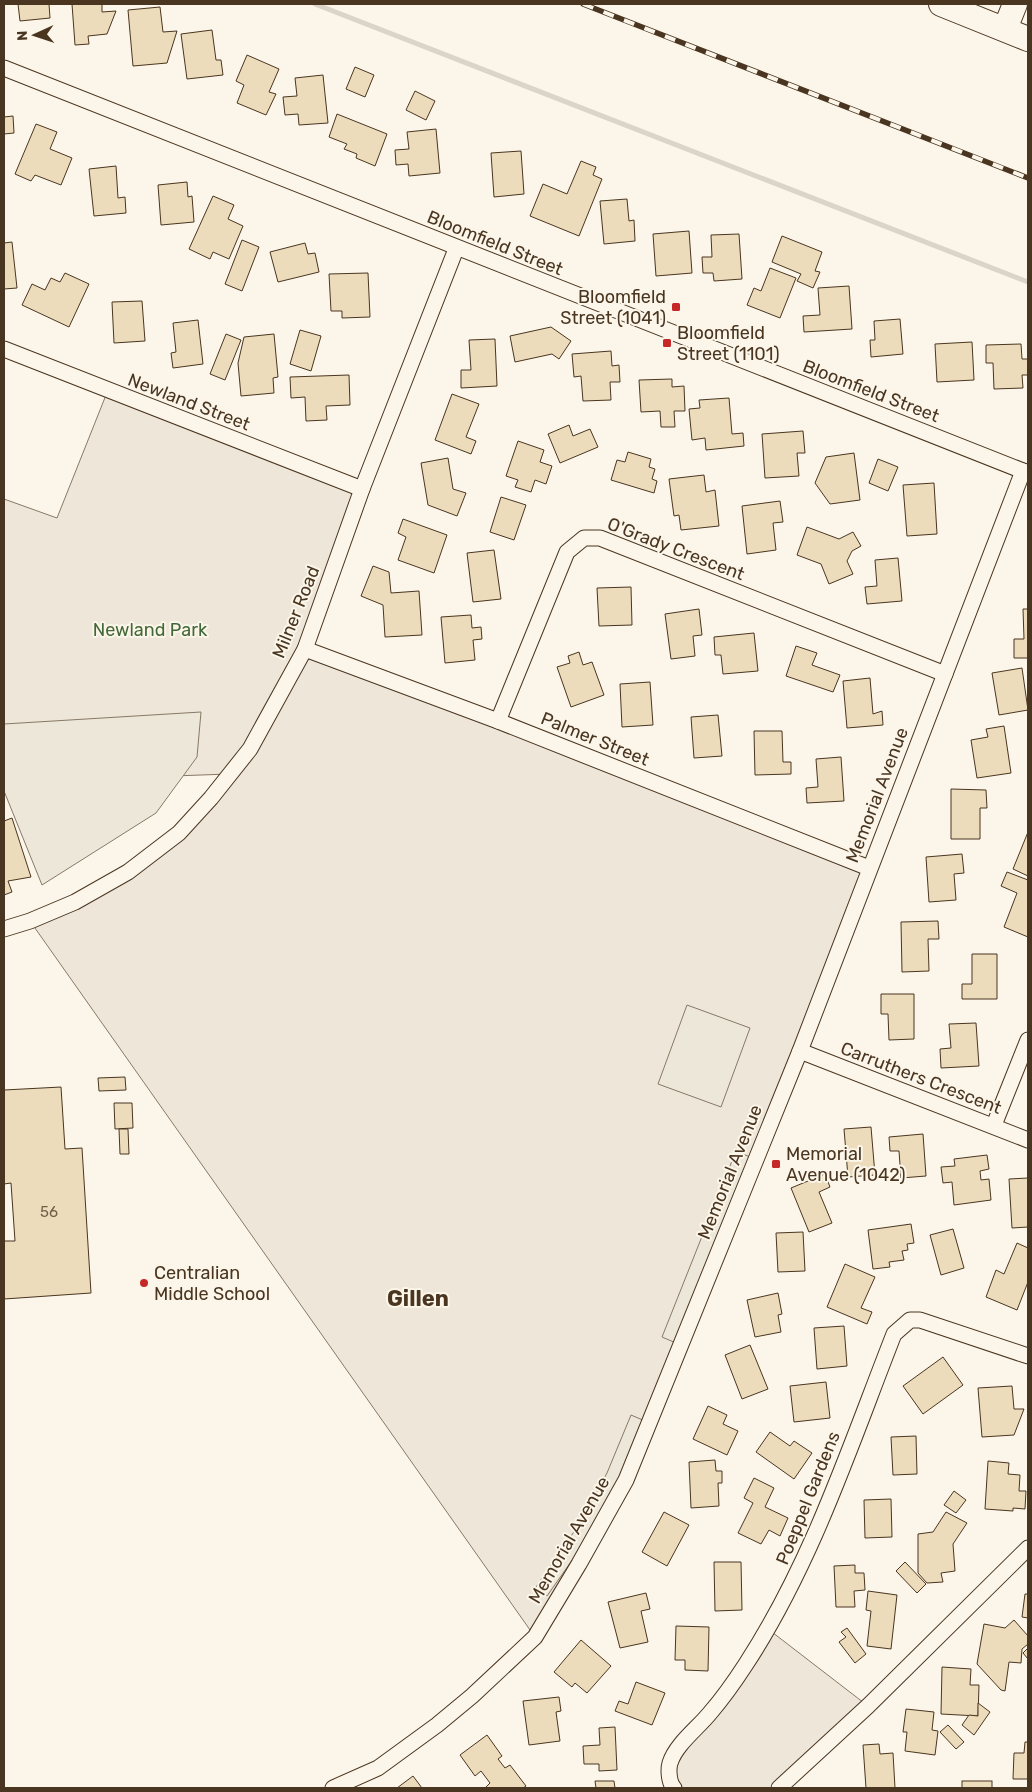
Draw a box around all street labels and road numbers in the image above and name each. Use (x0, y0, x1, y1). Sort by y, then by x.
street label: Bloomfield Street (424, 206, 566, 280)
street label: Bloomfield Street (800, 355, 942, 427)
street label: Newland Street (125, 369, 253, 435)
street label: O'Grady Crescent (604, 513, 748, 585)
street label: Milner Road (268, 563, 324, 661)
street label: Palmer Street (538, 707, 652, 771)
street label: Memorial Avenue (841, 724, 913, 866)
street label: Carruthers Crescent (837, 1037, 1005, 1119)
street label: Memorial Avenue (693, 1101, 767, 1243)
street label: Poeppel Gardens (771, 1428, 845, 1568)
street label: Memorial Avenue (524, 1472, 614, 1608)

